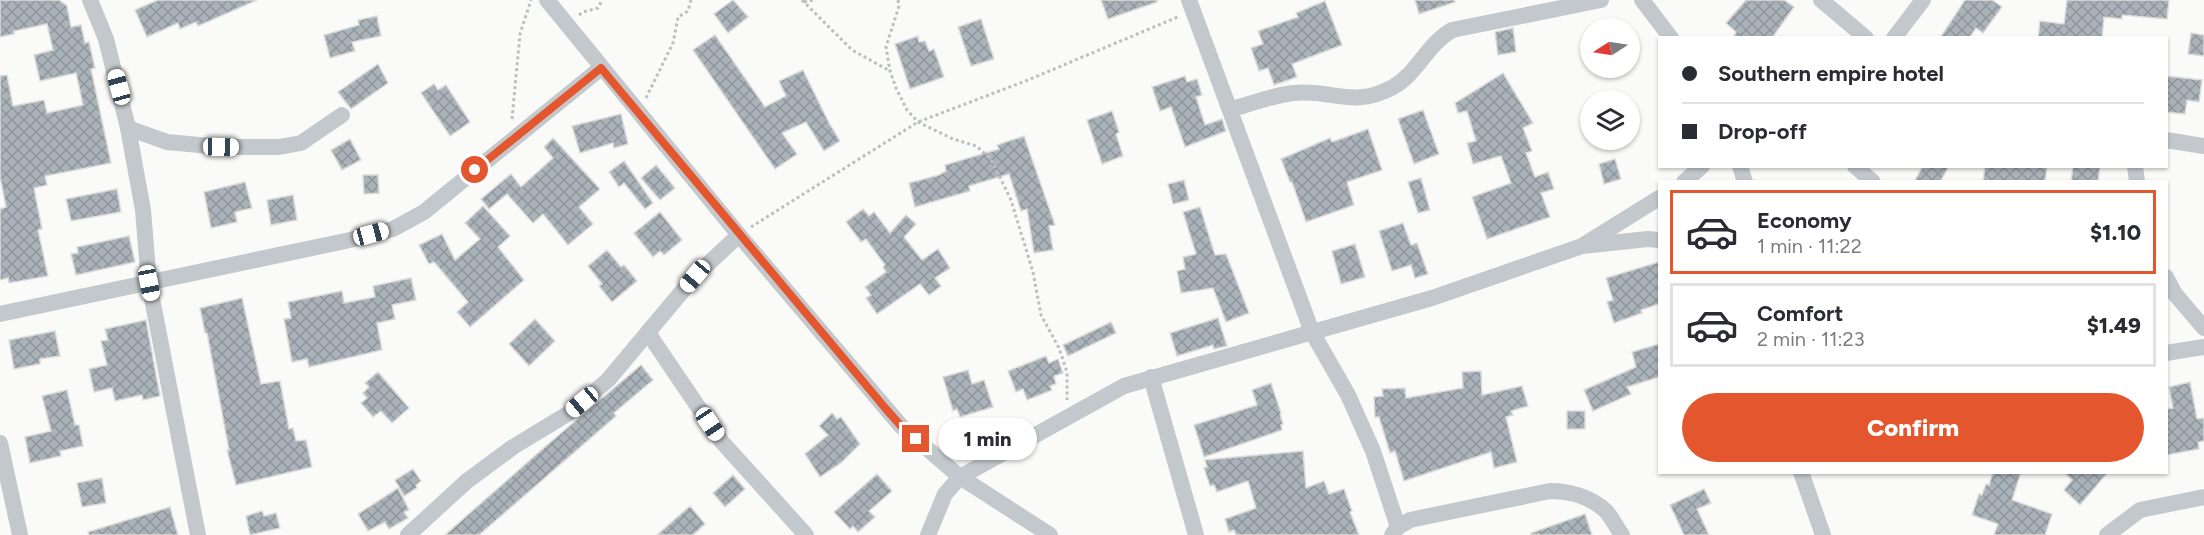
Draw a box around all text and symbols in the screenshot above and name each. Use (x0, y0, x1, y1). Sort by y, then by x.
north arrow (1580, 18, 1640, 78)
map controls (1580, 18, 1640, 150)
text: Southern empire hotel (1718, 60, 1944, 87)
car (106, 67, 132, 107)
button: layers (1580, 90, 1640, 150)
text: Drop-off (1718, 118, 1807, 145)
car (203, 138, 239, 156)
route start (461, 156, 488, 183)
icon: car (1685, 205, 1739, 259)
text: Economy (1757, 207, 1852, 234)
text: $1.10 (2090, 219, 2141, 246)
car (351, 221, 391, 247)
text: 1 min · 11:22 (1757, 234, 1862, 258)
car (677, 256, 713, 296)
car (137, 264, 161, 302)
icon: car (1685, 298, 1739, 352)
text: Comfort (1757, 300, 1843, 327)
text: $1.49 (2087, 312, 2141, 339)
text: 2 min · 11:23 (1757, 327, 1865, 351)
car (562, 384, 602, 420)
button: Confirm (1682, 393, 2144, 462)
car (692, 404, 728, 444)
callout: 1 min (937, 418, 1036, 460)
route end (902, 425, 929, 452)
text: 1 min (964, 427, 1011, 451)

